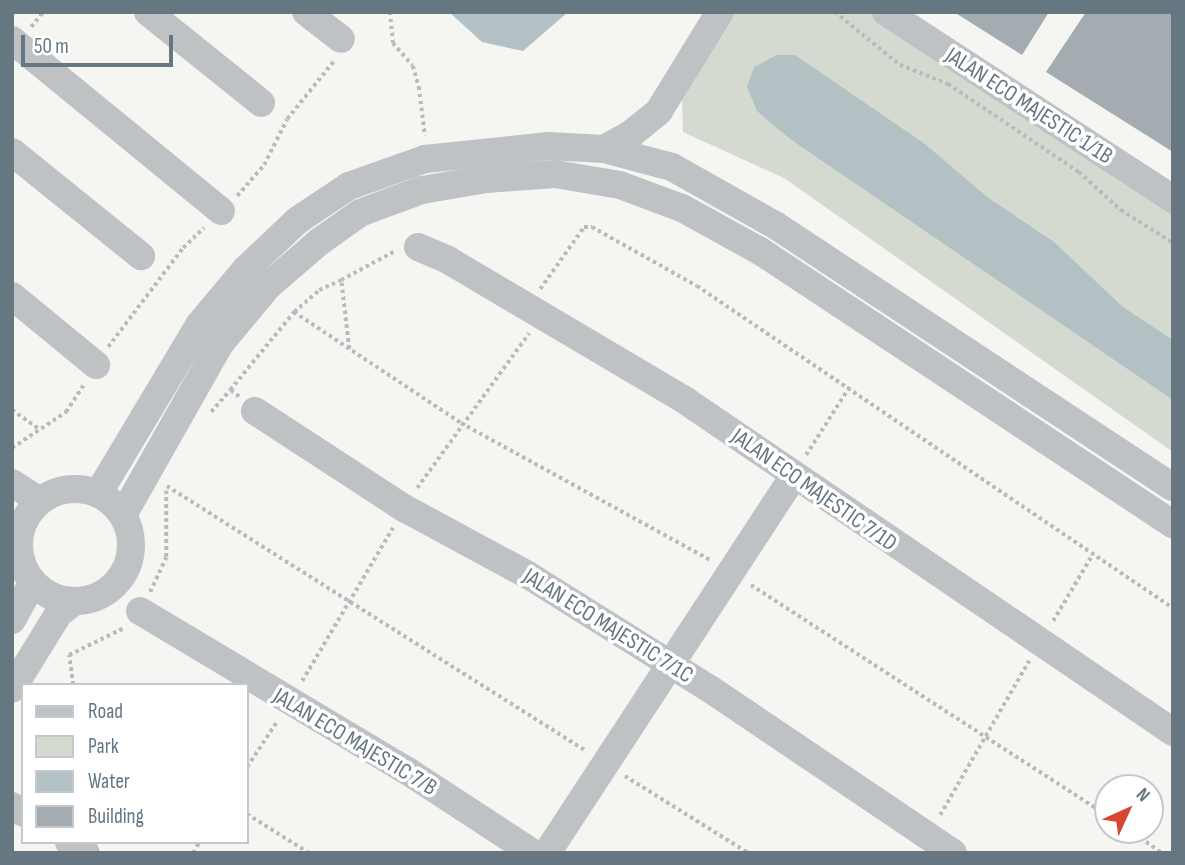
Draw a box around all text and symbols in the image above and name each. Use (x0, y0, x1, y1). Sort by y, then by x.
scale bar (24, 21, 177, 65)
text: 50 m (34, 34, 69, 59)
street label: JALAN ECO MAJESTIC 1/1B (940, 42, 1118, 170)
street label: JALAN ECO MAJESTIC 7/1D (726, 423, 902, 557)
street label: JALAN ECO MAJESTIC 7/1C (518, 563, 698, 689)
street label: JALAN ECO MAJESTIC 7/B (268, 682, 442, 802)
legend (21, 683, 248, 844)
text: Road (88, 699, 123, 724)
text: Park (88, 734, 119, 759)
text: Water (88, 769, 130, 794)
north arrow (1094, 774, 1164, 844)
text: N (1131, 783, 1155, 807)
text: Building (88, 804, 144, 829)

